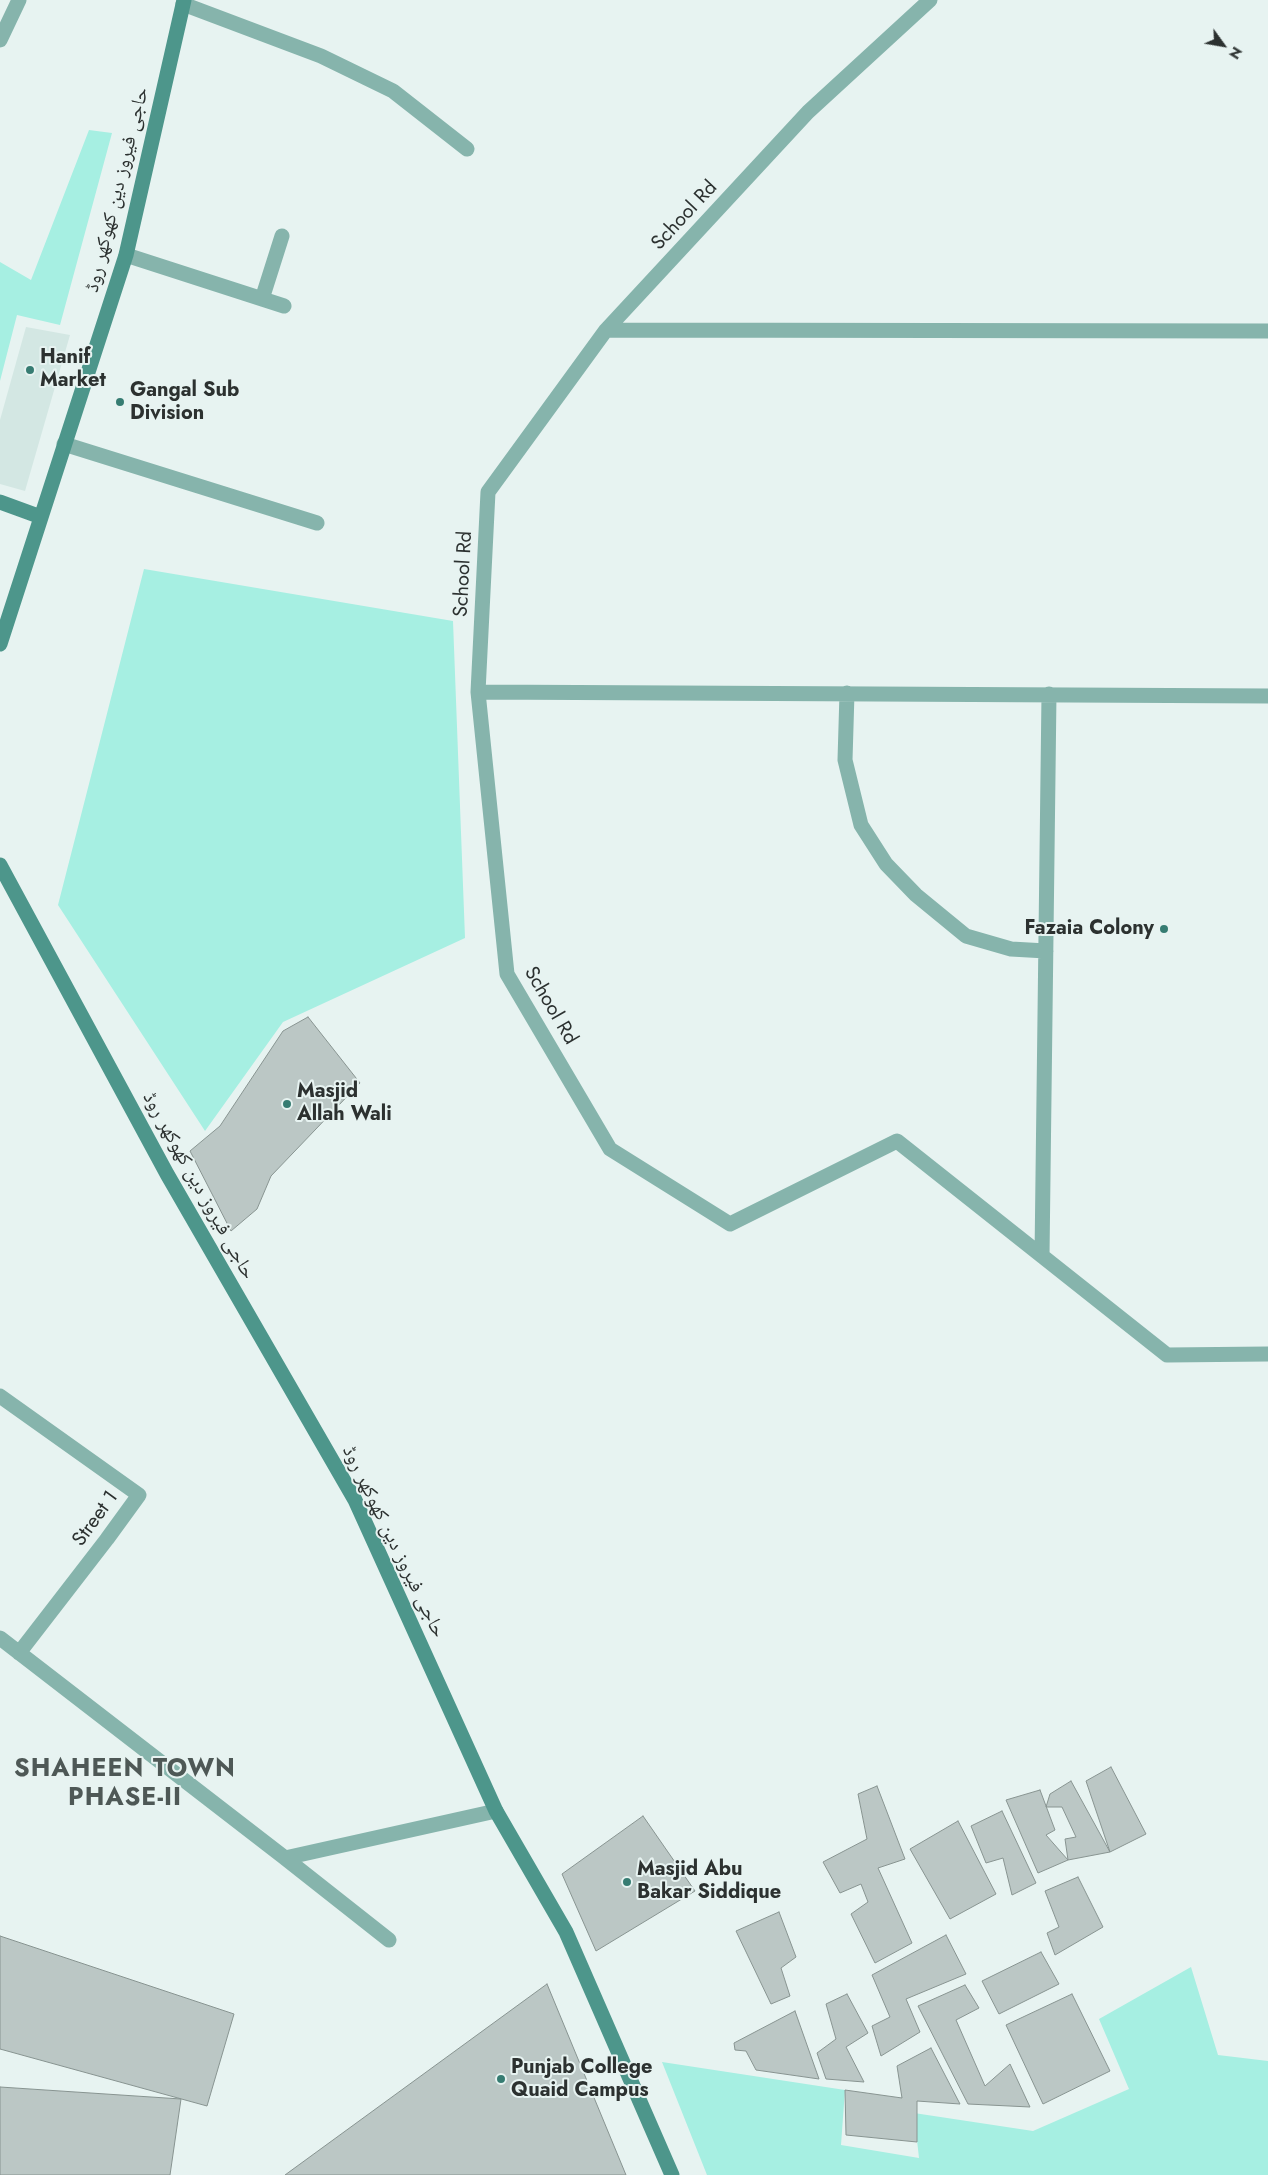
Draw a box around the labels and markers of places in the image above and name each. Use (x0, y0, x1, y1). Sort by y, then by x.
place label: Hanif Market (40, 346, 106, 393)
marker: Hanif Market (24, 364, 36, 376)
place label: Gangal Sub Division (130, 379, 239, 426)
marker: Gangal Sub Division (114, 396, 126, 408)
place label: Fazaia Colony (1024, 917, 1154, 941)
marker: Fazaia Colony (1158, 923, 1170, 935)
place label: Masjid Allah Wali (297, 1080, 392, 1127)
marker: Masjid Allah Wali (281, 1098, 293, 1110)
place label: Masjid Abu Bakar Siddique (637, 1858, 781, 1905)
marker: Masjid Abu Bakar Siddique (621, 1876, 633, 1888)
place label: Punjab College Quaid Campus (511, 2056, 652, 2103)
marker: Punjab College Quaid Campus (495, 2073, 507, 2085)

